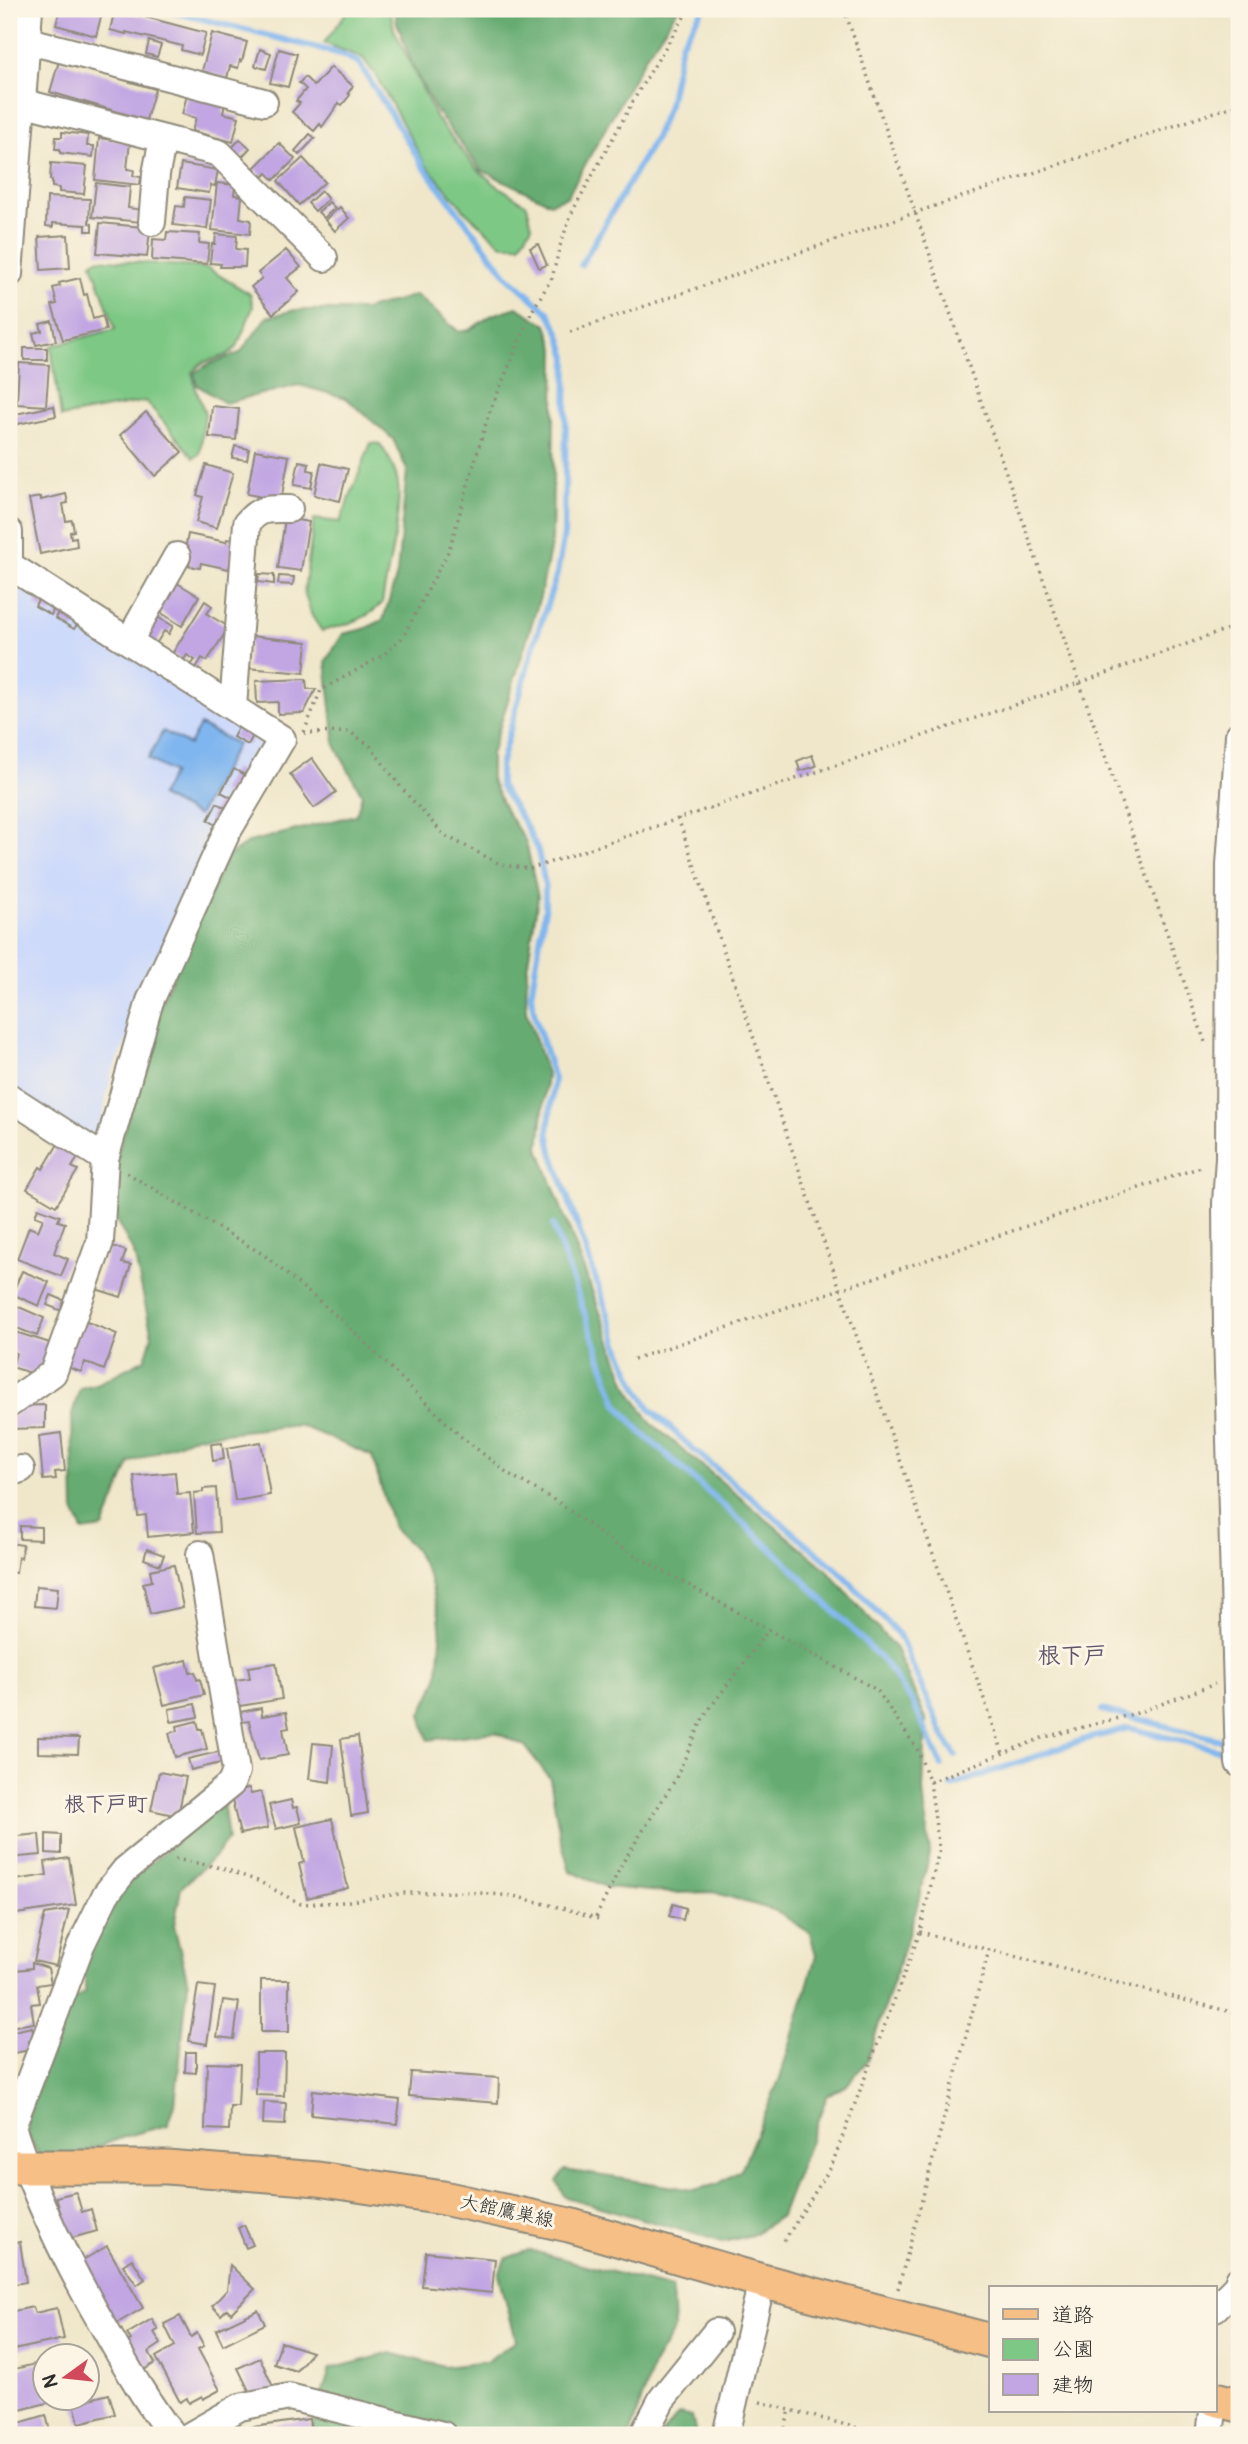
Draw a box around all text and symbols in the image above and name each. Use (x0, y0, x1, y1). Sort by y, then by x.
district label: 根下戸 (1038, 1641, 1107, 1670)
district label: 根下戸町 (64, 1791, 148, 1818)
street label: 大館鷹巣線 (458, 2189, 556, 2233)
legend (989, 2286, 1216, 2412)
text: 道路 (1052, 2302, 1094, 2329)
text: 公園 (1052, 2336, 1094, 2363)
north arrow (32, 2342, 102, 2412)
text: N (37, 2372, 64, 2390)
text: 建物 (1052, 2372, 1094, 2399)

